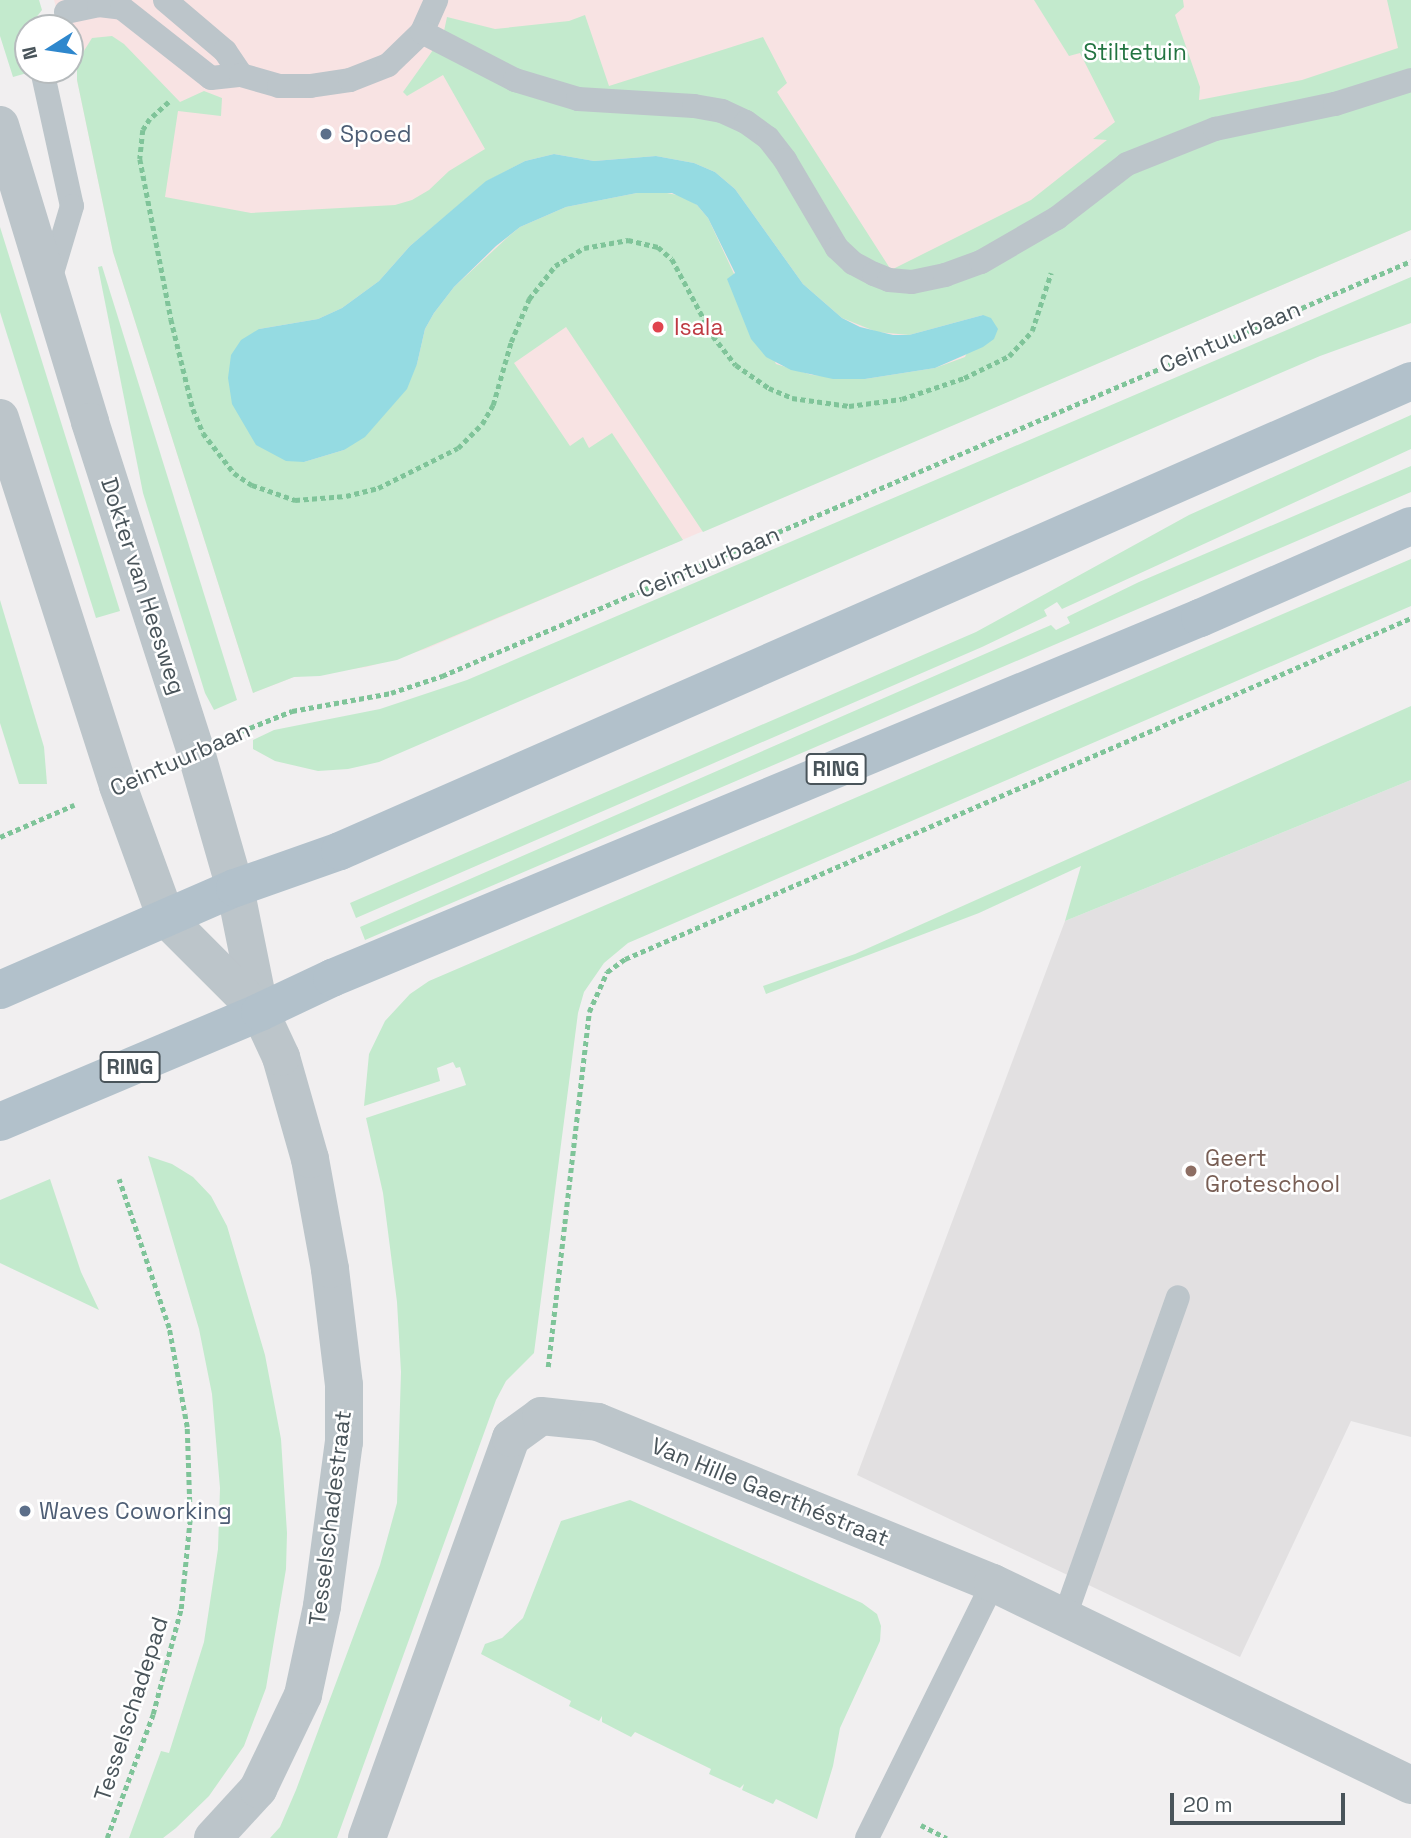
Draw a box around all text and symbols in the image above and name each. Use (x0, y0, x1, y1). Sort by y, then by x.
north arrow (14, 14, 84, 84)
park label: Stiltetuin (1083, 38, 1187, 66)
text: N (16, 44, 43, 62)
place label: Spoed (340, 120, 412, 148)
marker: Spoed (318, 126, 334, 142)
street label: Ceintuurbaan (1155, 295, 1305, 379)
place label: Isala (674, 313, 724, 341)
marker: Isala (648, 317, 668, 337)
street label: Dokter van Heesweg (95, 474, 191, 698)
street label: Ceintuurbaan (634, 520, 784, 604)
street label: Ceintuurbaan (106, 716, 254, 802)
road number: RING (804, 752, 868, 786)
road number: RING (99, 1050, 162, 1084)
place label: Geert Groteschool (1205, 1144, 1340, 1198)
marker: Geert Groteschool (1183, 1163, 1199, 1179)
street label: Tesselschadestraat (303, 1409, 357, 1627)
street label: Van Hille Gaerthéstraat (647, 1432, 893, 1552)
place label: Waves Coworking (39, 1497, 232, 1525)
marker: Waves Coworking (17, 1503, 33, 1519)
street label: Tesselschadepad (88, 1613, 174, 1805)
scale bar (1173, 1778, 1348, 1822)
text: 20 m (1183, 1791, 1233, 1818)

